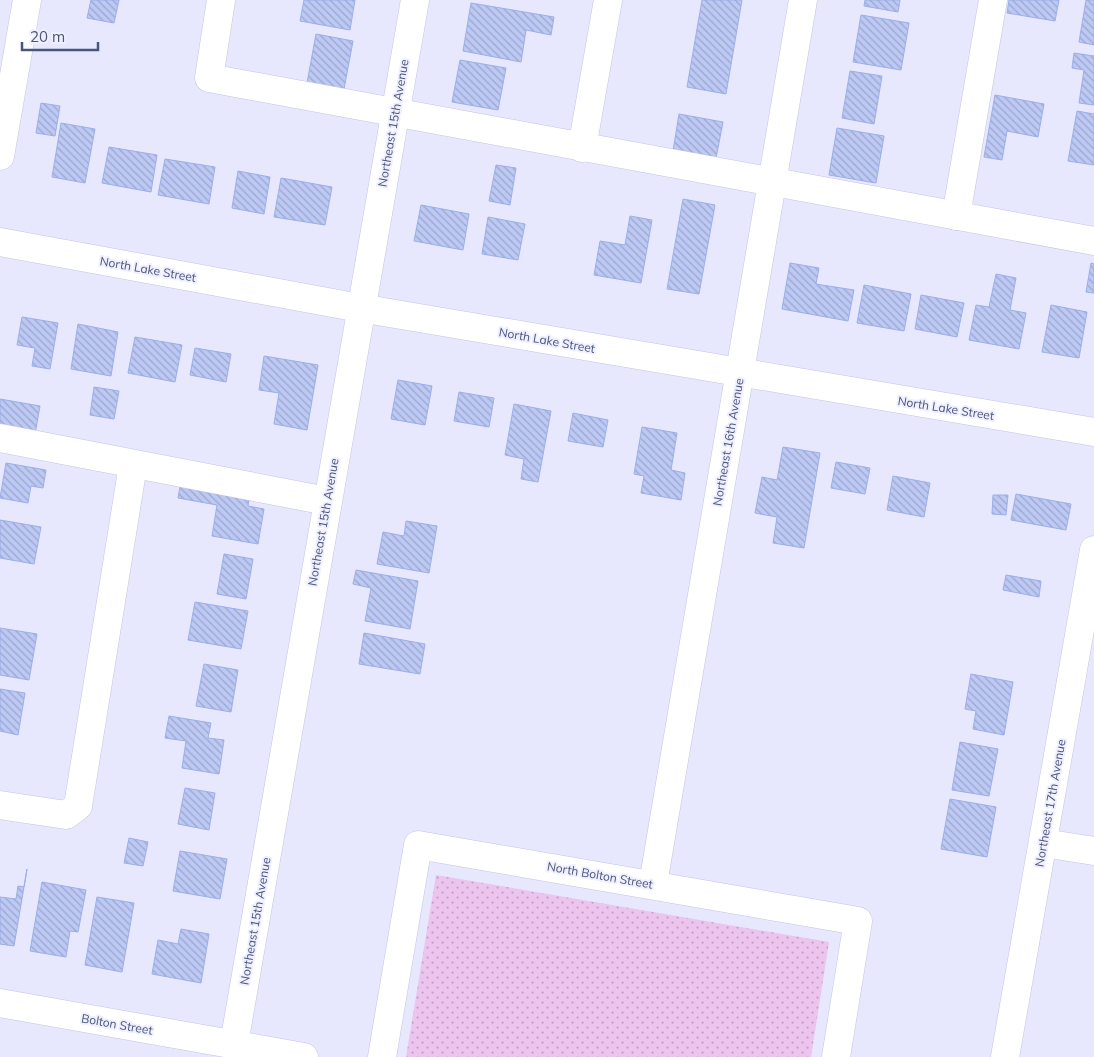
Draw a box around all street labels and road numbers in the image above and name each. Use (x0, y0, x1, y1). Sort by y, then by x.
street label: Northeast 15th Avenue (374, 58, 412, 188)
street label: North Lake Street (99, 253, 197, 285)
street label: North Lake Street (498, 324, 596, 356)
street label: Northeast 16th Avenue (709, 377, 747, 507)
street label: North Lake Street (897, 393, 995, 423)
street label: Northeast 15th Avenue (304, 457, 342, 587)
street label: Northeast 17th Avenue (1031, 738, 1069, 868)
street label: Northeast 15th Avenue (236, 856, 274, 986)
street label: North Bolton Street (546, 858, 654, 892)
street label: Bolton Street (80, 1010, 154, 1038)

